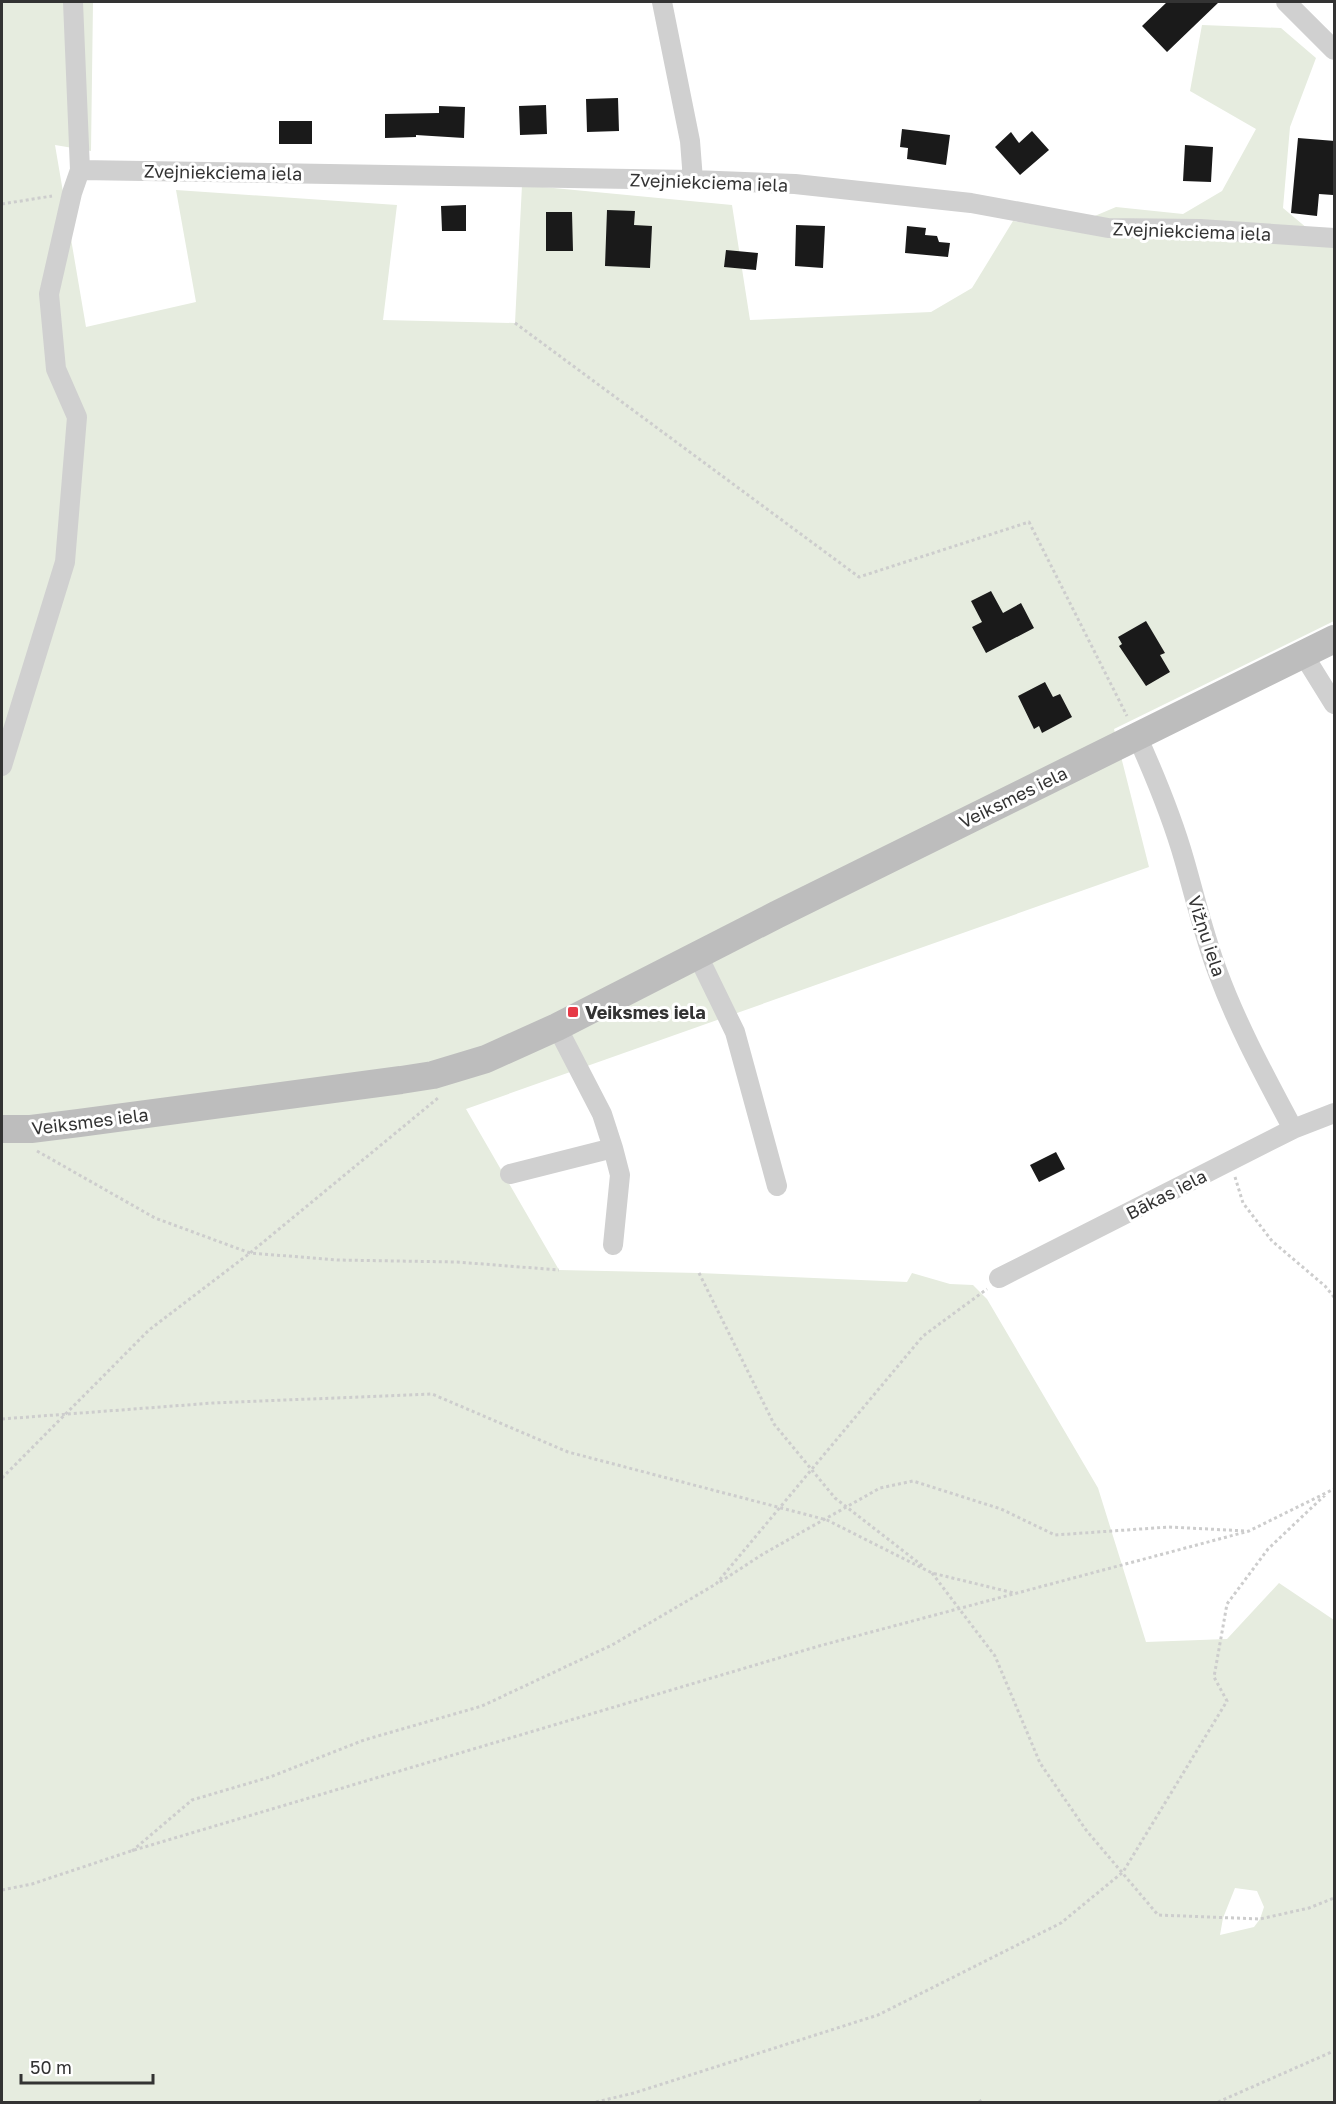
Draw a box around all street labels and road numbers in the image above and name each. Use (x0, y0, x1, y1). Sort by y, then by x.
street label: Zvejniekciema iela (144, 160, 302, 184)
street label: Zvejniekciema iela (629, 168, 789, 196)
street label: Zvejniekciema iela (1112, 217, 1272, 245)
street label: Veiksmes iela (955, 761, 1071, 833)
street label: Vižņu iela (1183, 893, 1230, 980)
street label: Veiksmes iela (30, 1103, 150, 1139)
street label: Bākas iela (1122, 1164, 1210, 1224)

